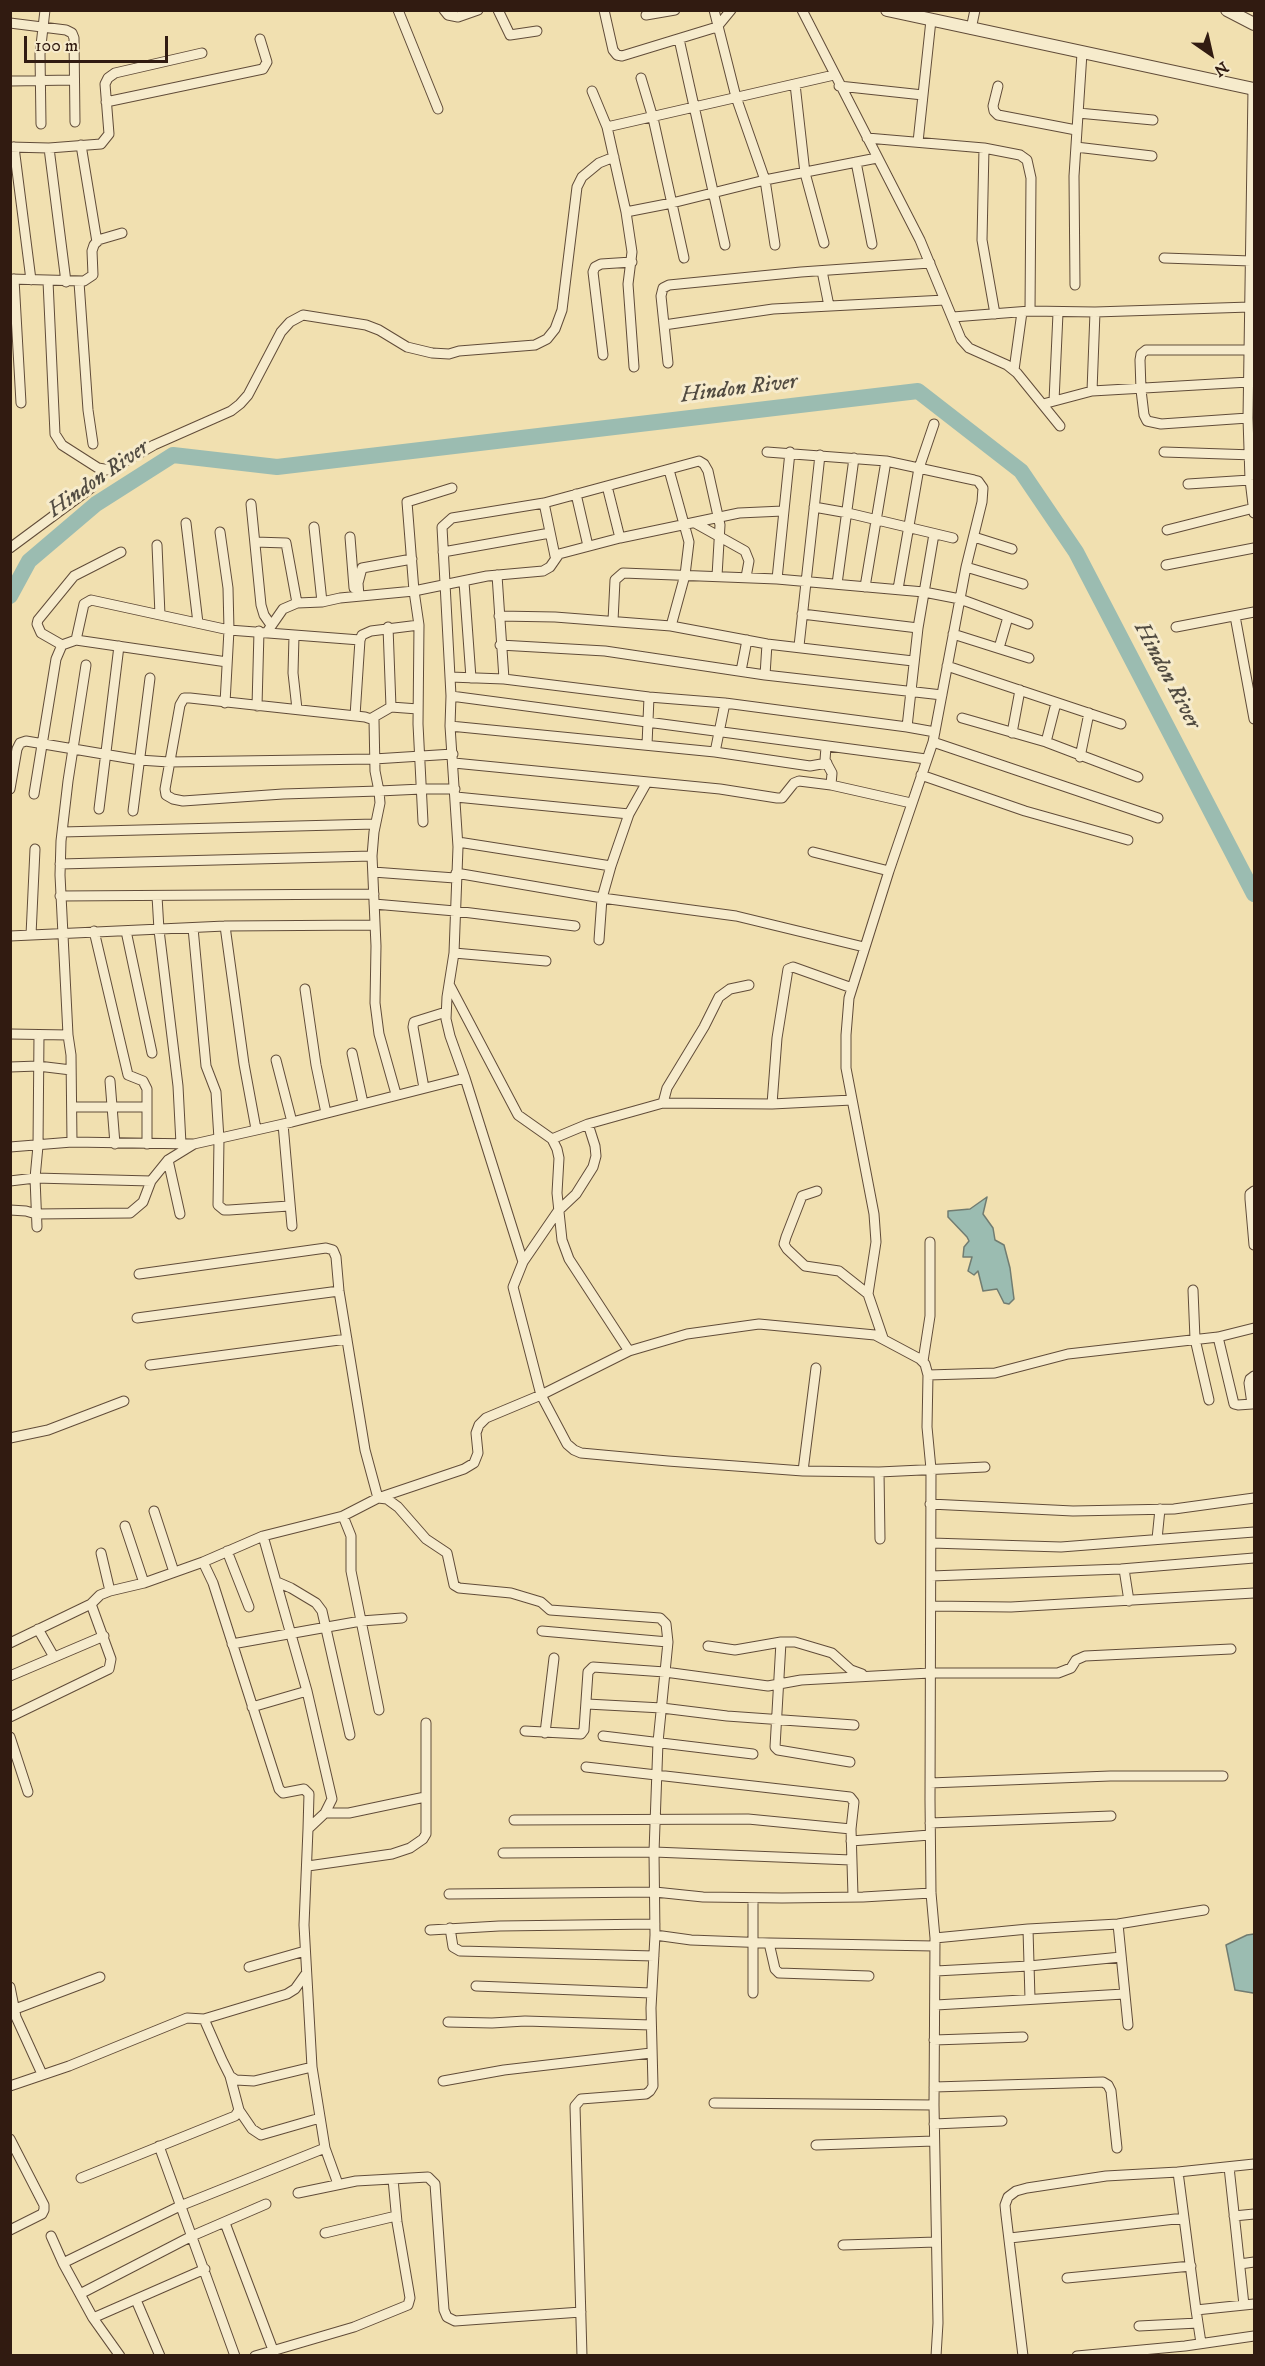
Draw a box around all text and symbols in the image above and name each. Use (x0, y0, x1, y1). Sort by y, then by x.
scale bar (27, 24, 171, 62)
north arrow (1181, 24, 1241, 84)
text: 100 m (35, 35, 78, 57)
text: N (1210, 57, 1232, 81)
water label: Hindon River (679, 370, 799, 410)
water label: Hindon River (43, 436, 155, 524)
water label: Hindon River (1127, 618, 1205, 734)

